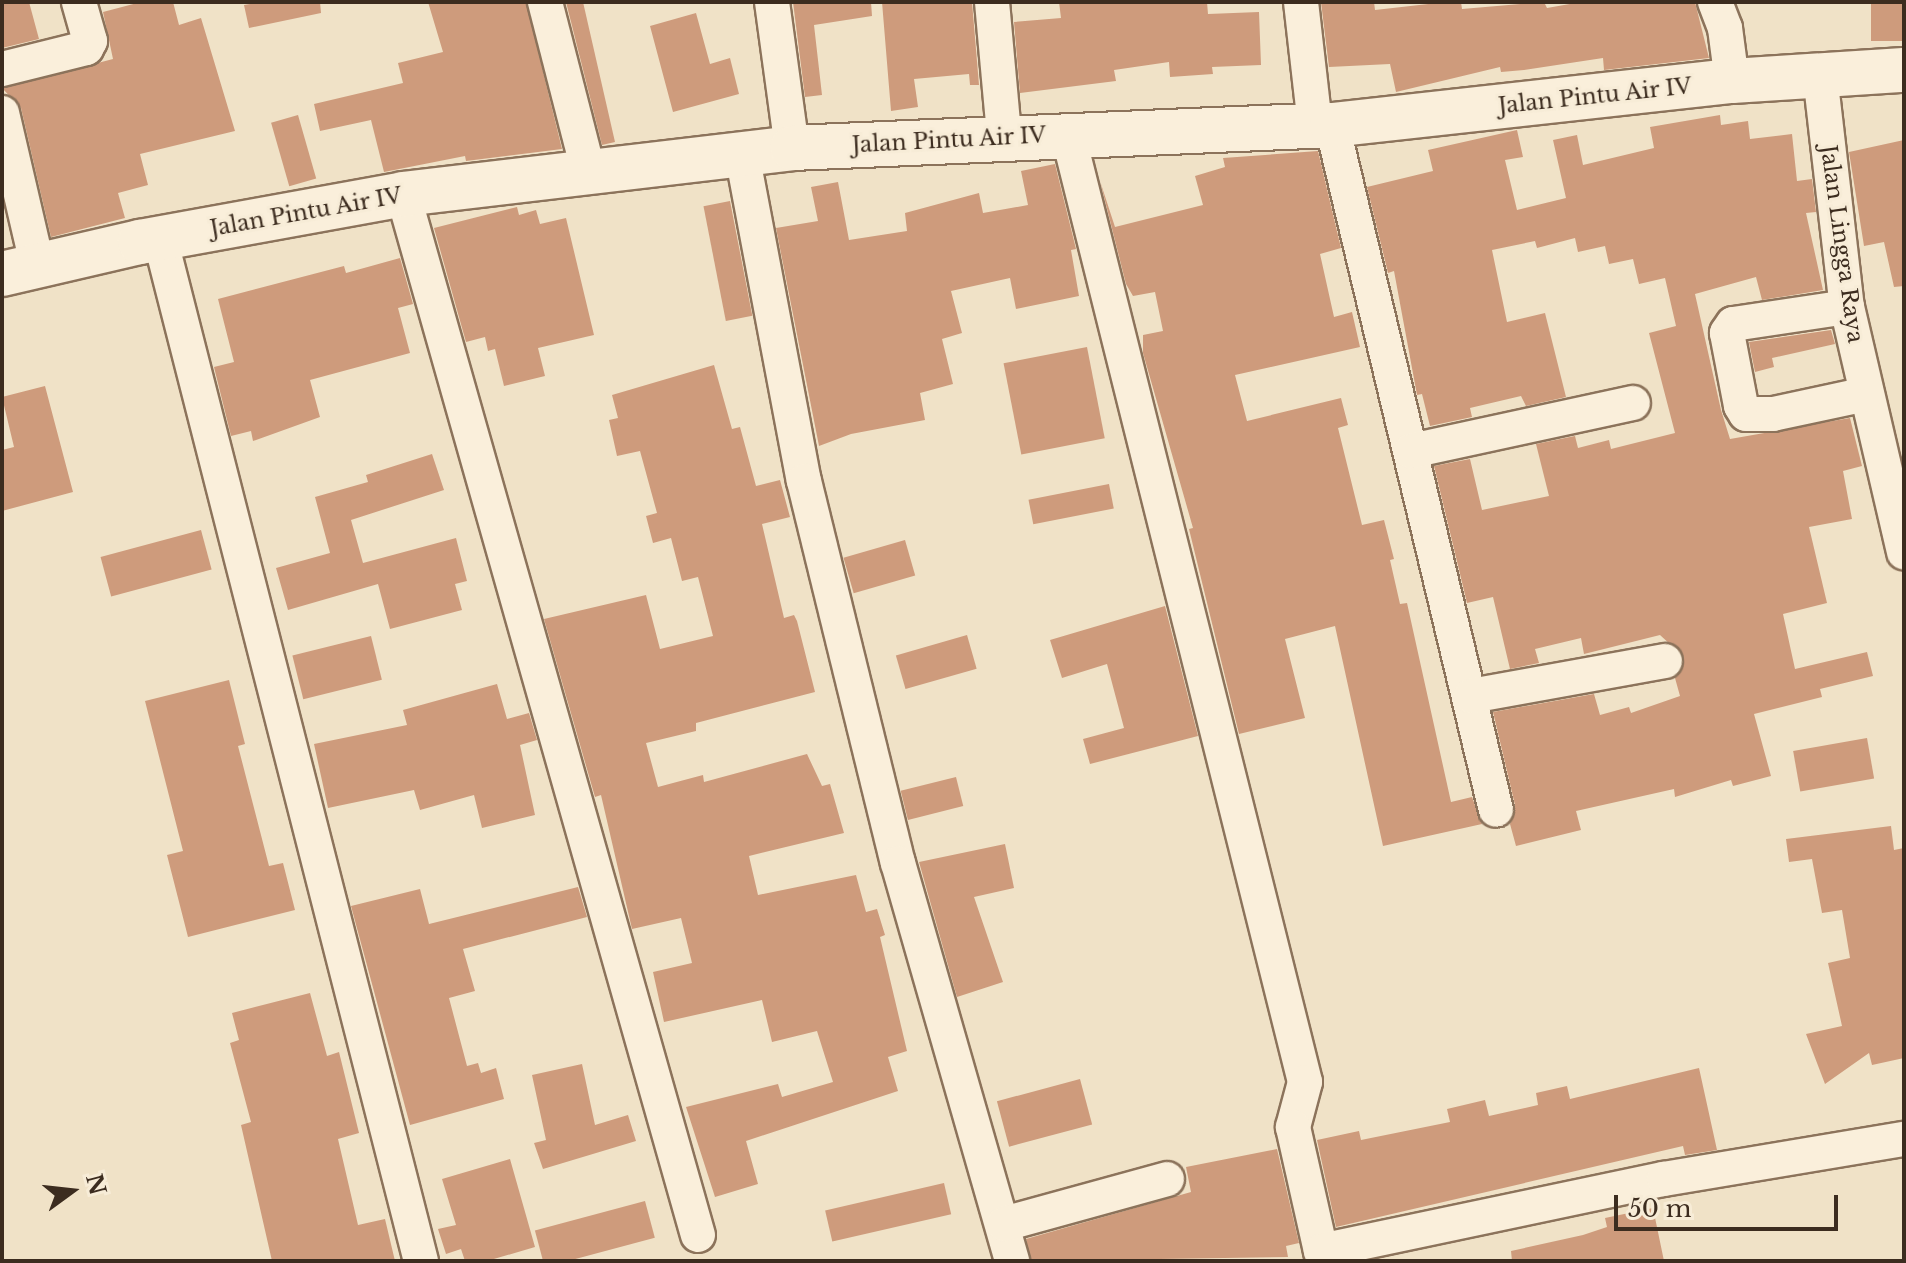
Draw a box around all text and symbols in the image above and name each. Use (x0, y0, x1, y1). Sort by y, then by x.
street label: Jalan Pintu Air IV (1496, 73, 1694, 119)
street label: Jalan Pintu Air IV (851, 122, 1047, 158)
street label: Jalan Lingga Raya (1815, 143, 1869, 345)
street label: Jalan Pintu Air IV (207, 182, 405, 242)
north arrow (32, 1151, 112, 1231)
text: N (80, 1171, 111, 1198)
scale bar (1618, 1179, 1842, 1229)
text: 50 m (1628, 1194, 1691, 1223)

